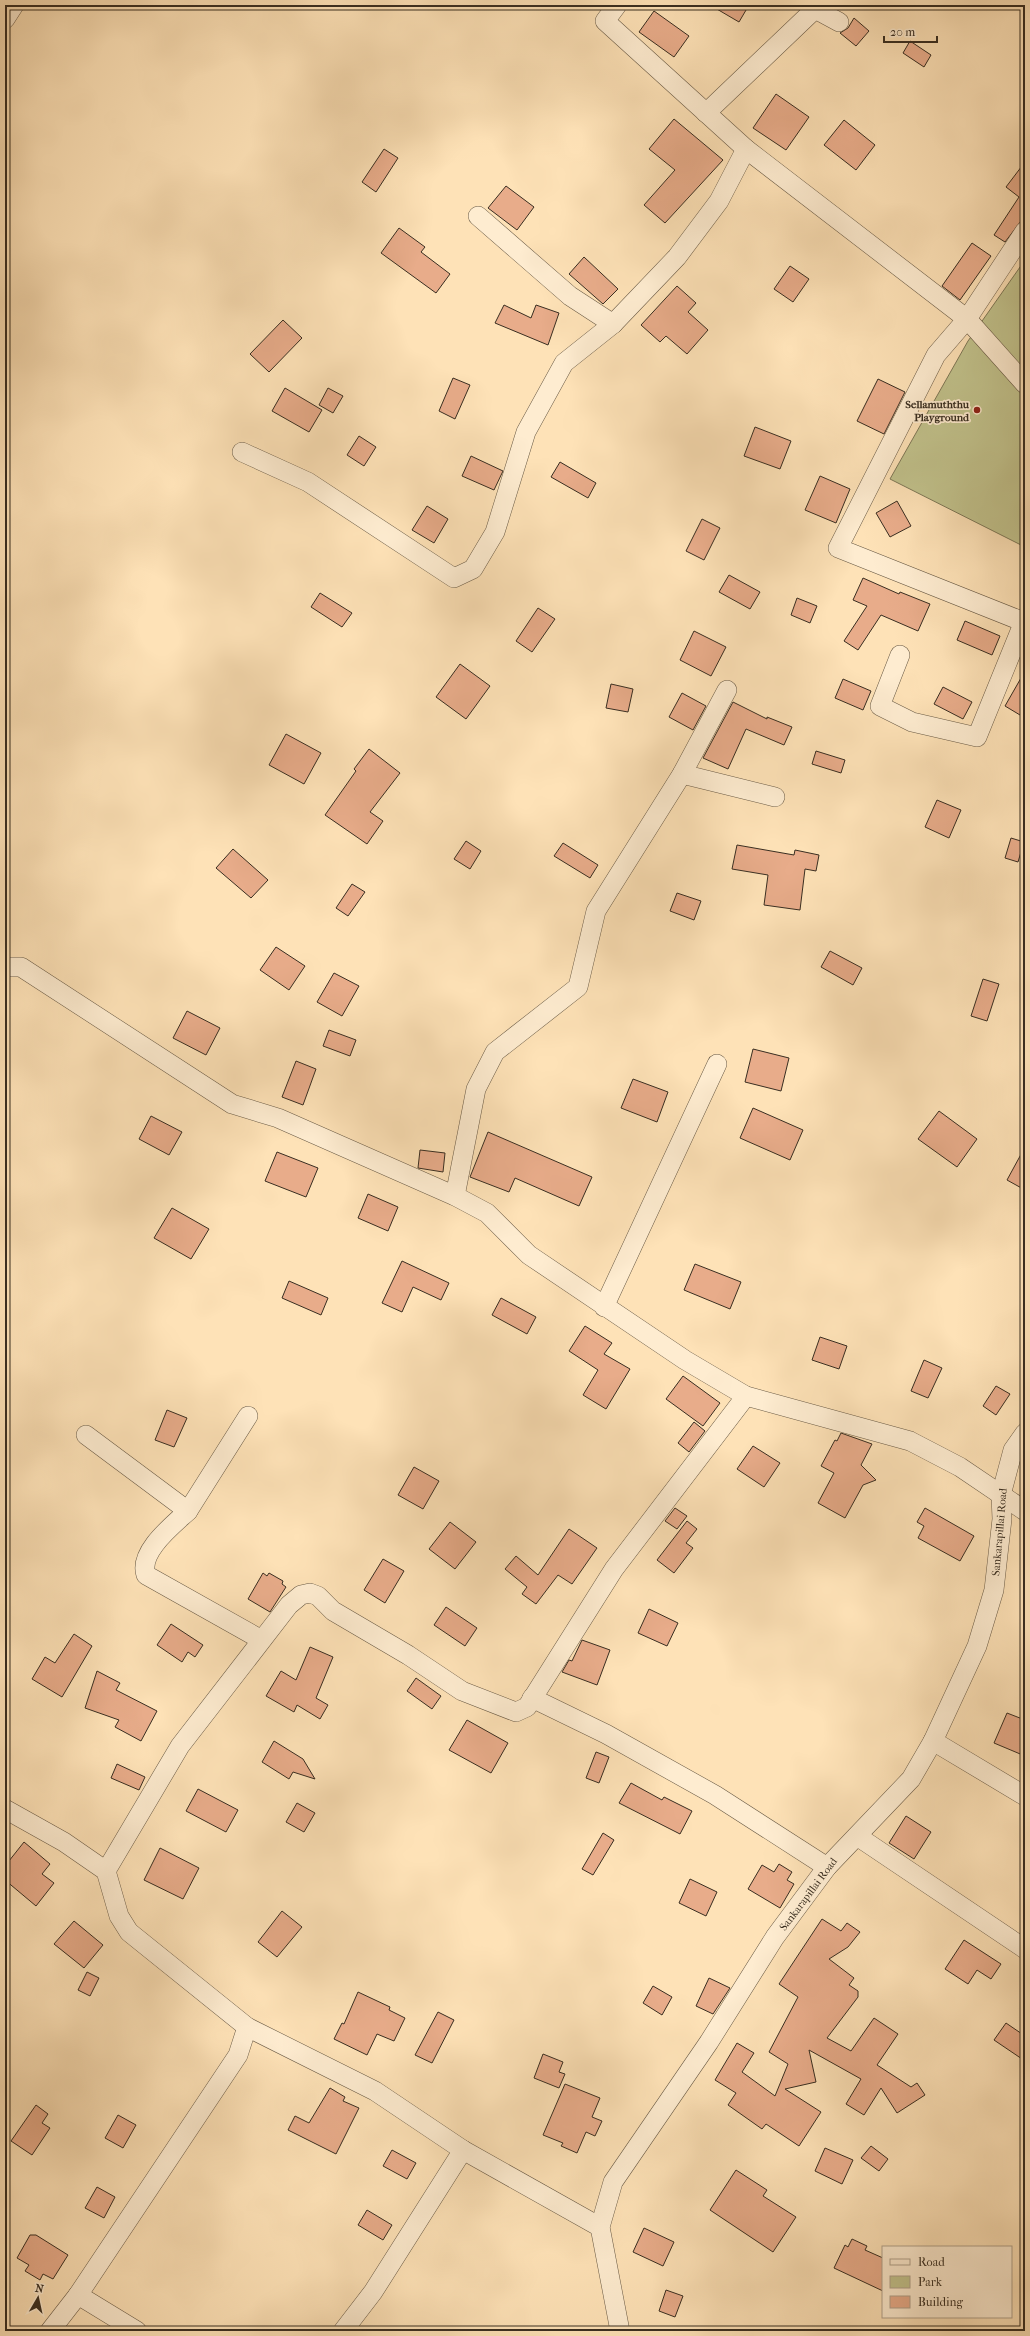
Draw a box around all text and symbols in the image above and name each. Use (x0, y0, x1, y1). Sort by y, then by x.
scale bar (884, 18, 937, 44)
text: 20 m (890, 25, 915, 39)
place label: Sellamuththu Playground (905, 398, 970, 424)
marker: Sellamuththu Playground (972, 405, 982, 415)
street label: Sankarapillai Road (989, 1487, 1010, 1576)
street label: Sankarapillai Road (777, 1854, 841, 1933)
legend (882, 2246, 1012, 2318)
text: Road (918, 2255, 945, 2269)
text: Park (918, 2275, 943, 2289)
north arrow (18, 2278, 58, 2318)
text: N (34, 2282, 45, 2296)
text: Building (918, 2295, 963, 2309)

